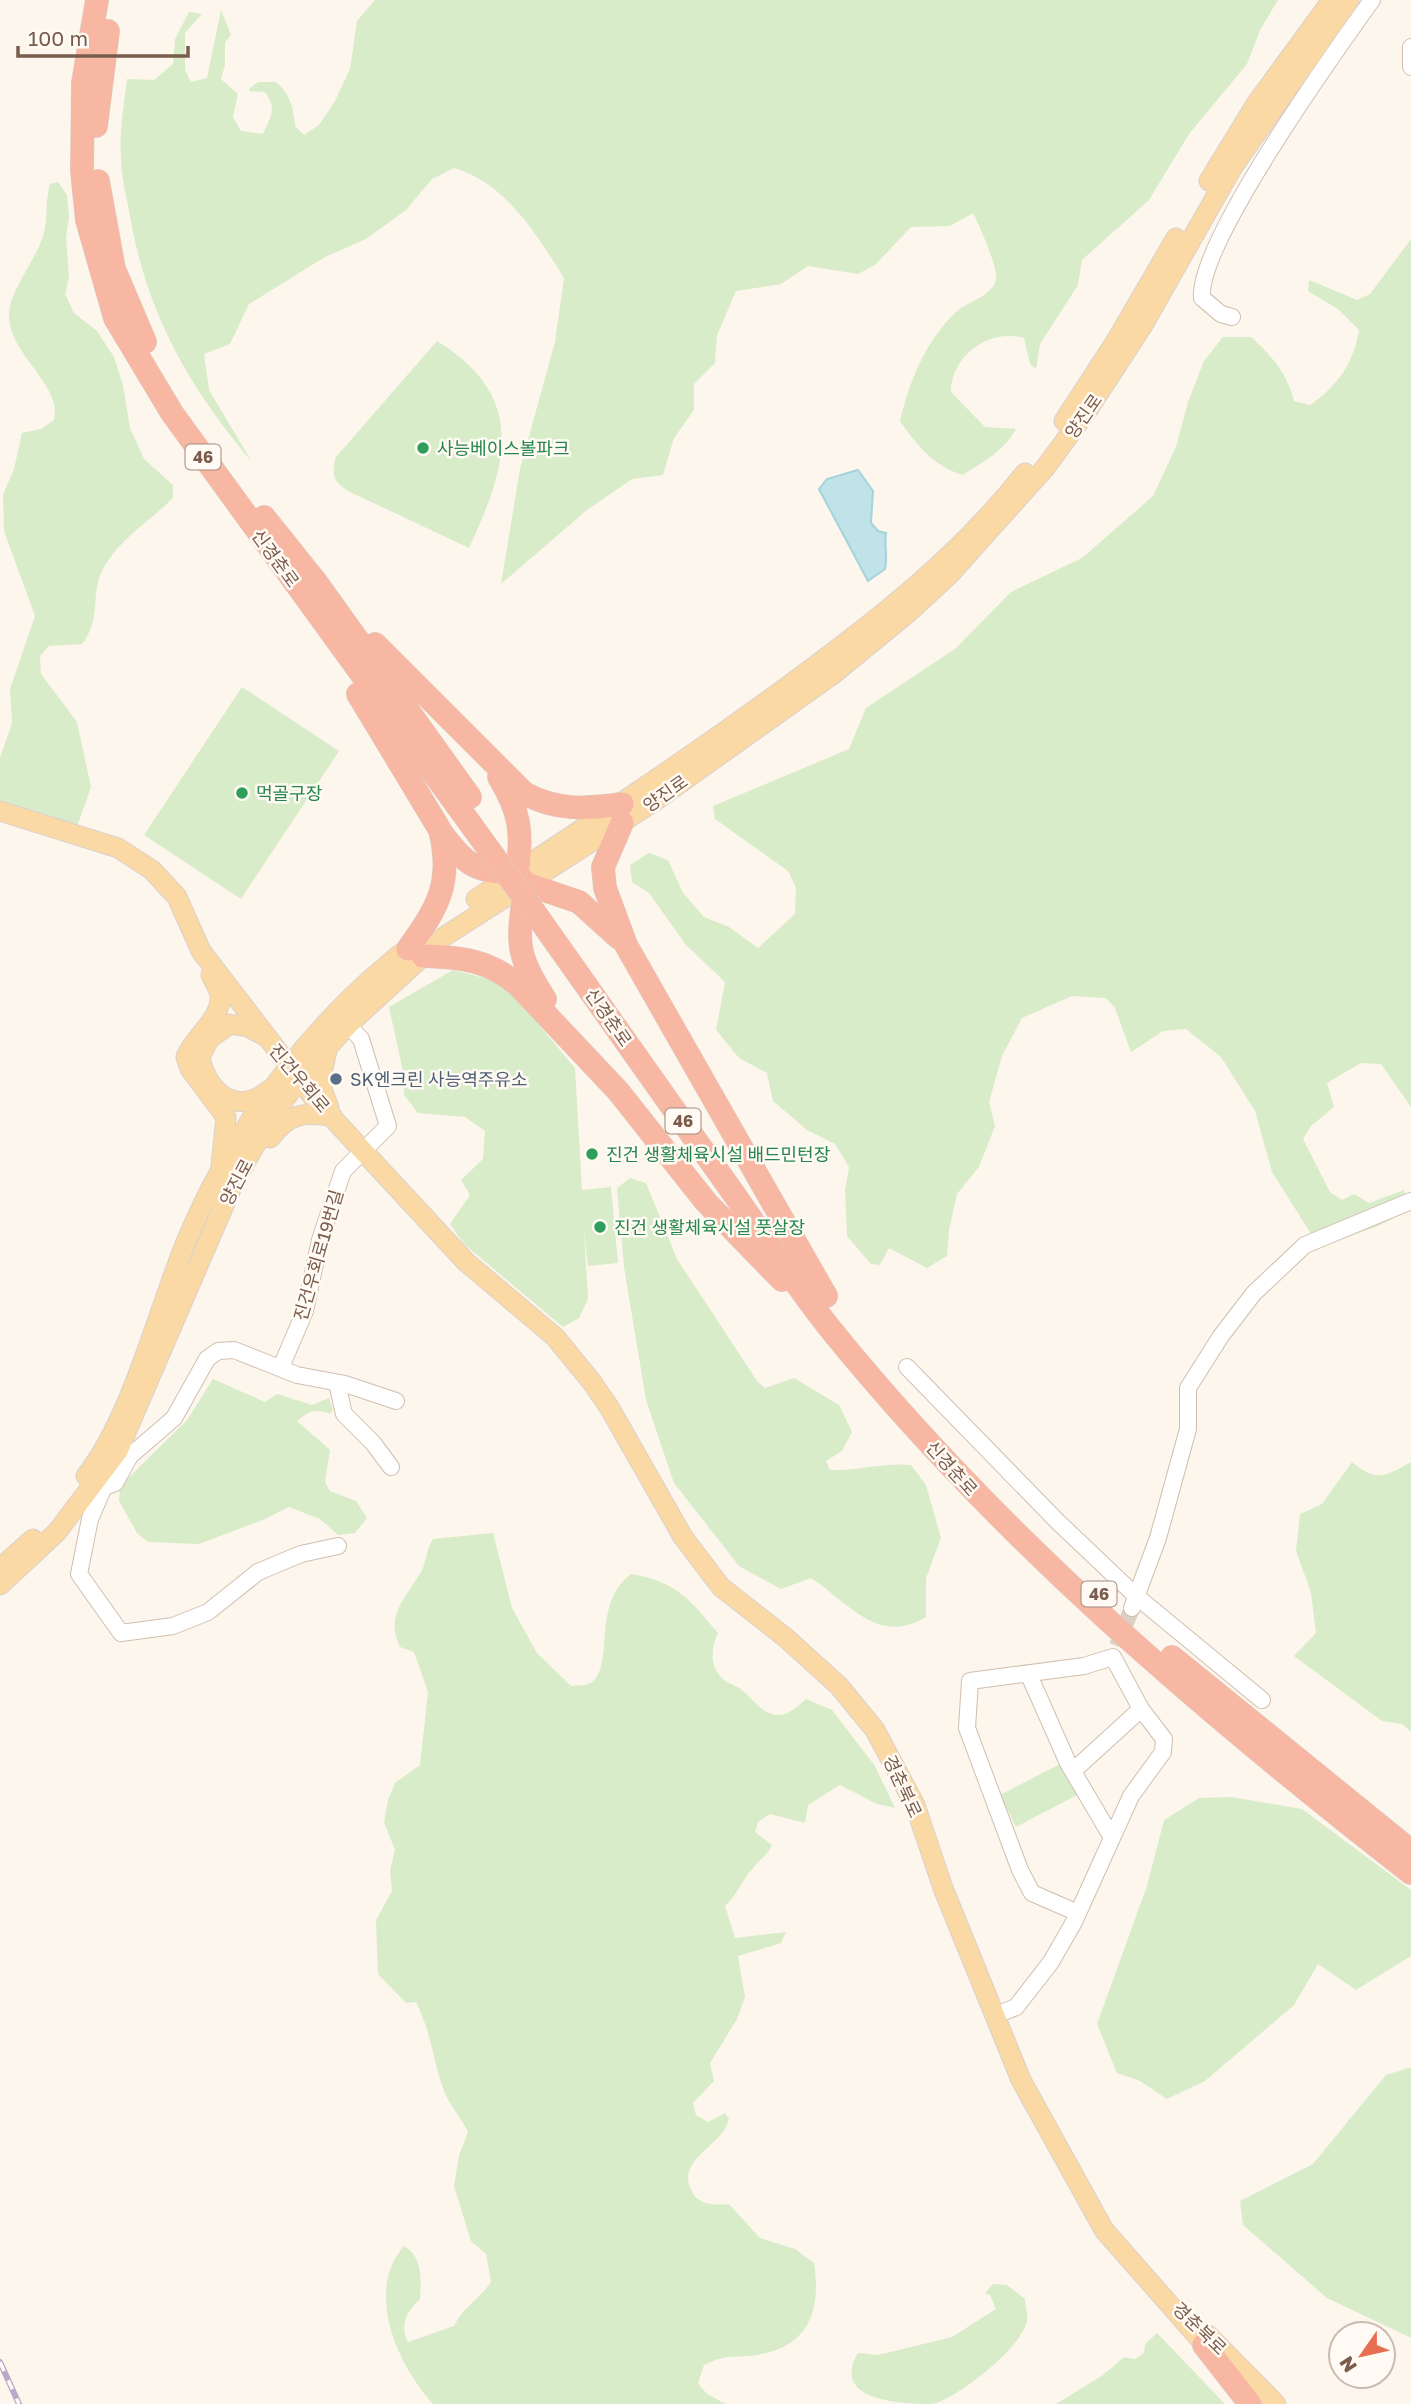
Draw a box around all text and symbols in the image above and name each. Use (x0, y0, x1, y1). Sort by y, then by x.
scale bar (18, 14, 187, 58)
text: 100 m (28, 25, 88, 51)
street label: 양진로 (1060, 389, 1106, 443)
place label: 사능베이스볼파크 (437, 437, 569, 459)
marker: 사능베이스볼파크 (415, 440, 431, 456)
road number: 46 (186, 445, 220, 470)
street label: 신경춘로 (248, 525, 304, 591)
street label: 양진로 (638, 770, 692, 816)
place label: 먹골구장 (256, 782, 322, 804)
marker: 먹골구장 (234, 785, 250, 801)
street label: 신경춘로 (581, 984, 637, 1050)
street label: 진건우회로 (265, 1039, 335, 1117)
place label: SK엔크린 사능역주유소 (350, 1068, 527, 1090)
marker: SK엔크린 사능역주유소 (328, 1071, 344, 1087)
road number: 46 (666, 1108, 700, 1134)
place label: 진건 생활체육시설 배드민턴장 (606, 1143, 830, 1165)
marker: 진건 생활체육시설 배드민턴장 (584, 1146, 600, 1162)
street label: 양진로 (215, 1155, 257, 1209)
street label: 진건우회로19번길 (289, 1187, 347, 1323)
place label: 진건 생활체육시설 풋살장 (614, 1216, 805, 1238)
marker: 진건 생활체육시설 풋살장 (592, 1219, 608, 1235)
street label: 신경춘로 (922, 1436, 982, 1500)
road number: 46 (1082, 1582, 1116, 1606)
street label: 경춘북로 (879, 1751, 927, 1821)
street label: 경춘북로 (1169, 2297, 1231, 2359)
north arrow (1327, 2320, 1397, 2390)
text: N (1334, 2352, 1361, 2377)

